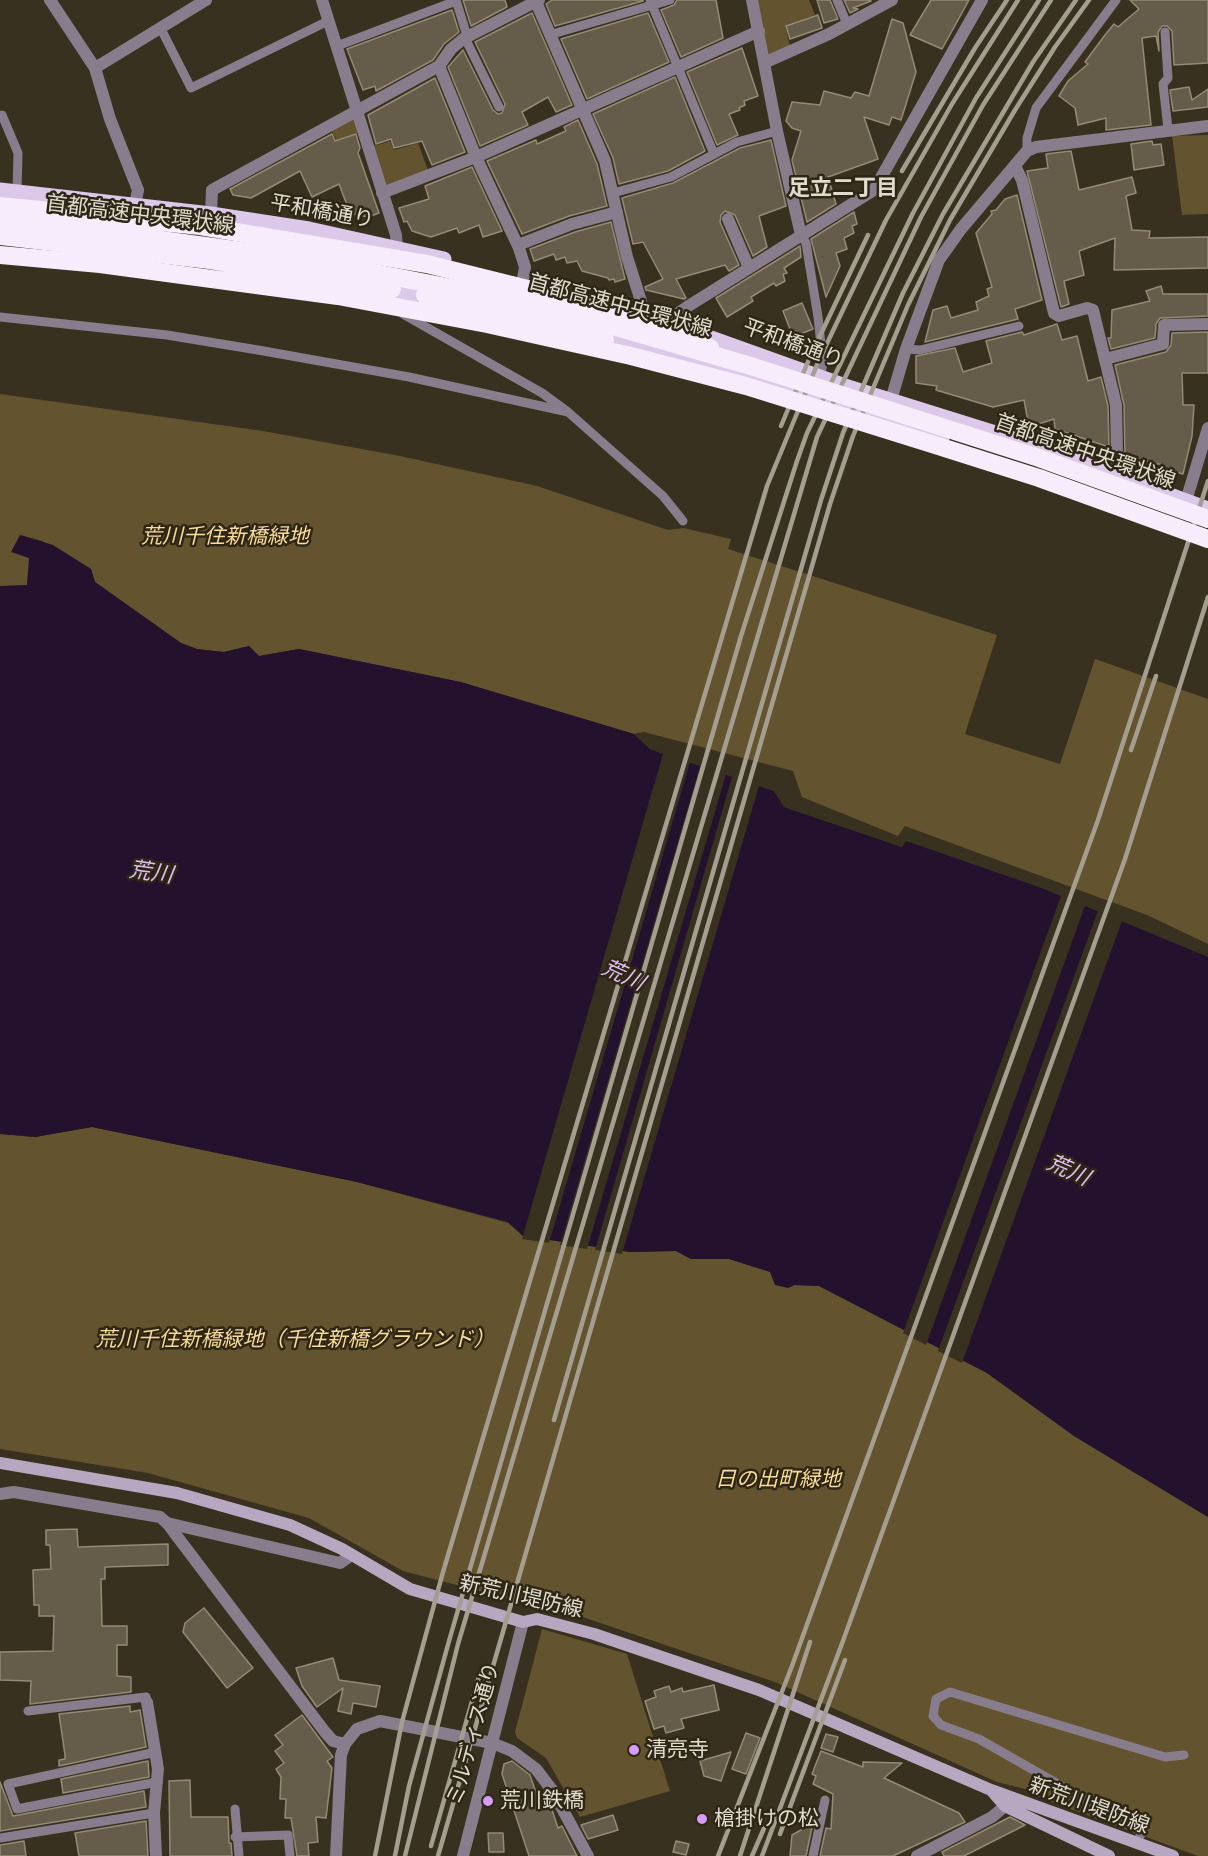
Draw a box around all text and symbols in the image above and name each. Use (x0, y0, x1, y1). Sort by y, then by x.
district label: 足立二丁目 (788, 176, 898, 202)
street label: 平和橋通り (268, 190, 376, 234)
street label: 首都高速中央環状線 (45, 191, 235, 239)
street label: 首都高速中央環状線 (525, 269, 715, 343)
street label: 平和橋通り (739, 314, 847, 374)
street label: 首都高速中央環状線 (992, 409, 1178, 495)
park label: 荒川千住新橋緑地 (141, 524, 309, 550)
water label: 荒川 (127, 857, 175, 889)
water label: 荒川 (598, 955, 648, 997)
water label: 荒川 (1043, 1150, 1093, 1192)
park label: 荒川千住新橋緑地（千住新橋グラウンド） (96, 1327, 494, 1353)
park label: 日の出町緑地 (715, 1467, 841, 1493)
street label: 新荒川堤防線 (457, 1571, 585, 1623)
street label: ミルディス通り (443, 1660, 505, 1808)
place label: 清亮寺 (646, 1737, 709, 1763)
marker: 清亮寺 (627, 1743, 641, 1757)
street label: 新荒川堤防線 (1025, 1773, 1153, 1839)
place label: 荒川鉄橋 (500, 1788, 584, 1814)
marker: 荒川鉄橋 (481, 1794, 495, 1808)
place label: 槍掛けの松 (714, 1806, 819, 1832)
marker: 槍掛けの松 (695, 1812, 709, 1826)

